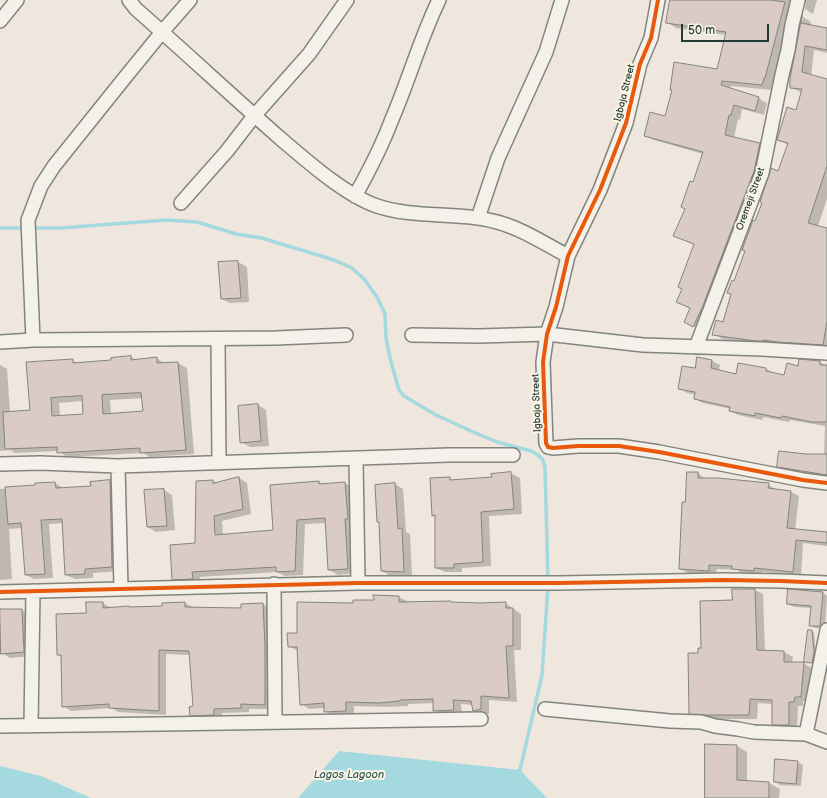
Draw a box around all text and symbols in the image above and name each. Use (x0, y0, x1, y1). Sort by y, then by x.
scale bar (683, 16, 771, 42)
text: 50 m (688, 23, 715, 38)
street label: Igbaja Street (612, 63, 638, 123)
street label: Oremeji Street (734, 166, 768, 232)
street label: Igbaja Street (530, 374, 544, 432)
water label: Lagos Lagoon (314, 768, 384, 782)

